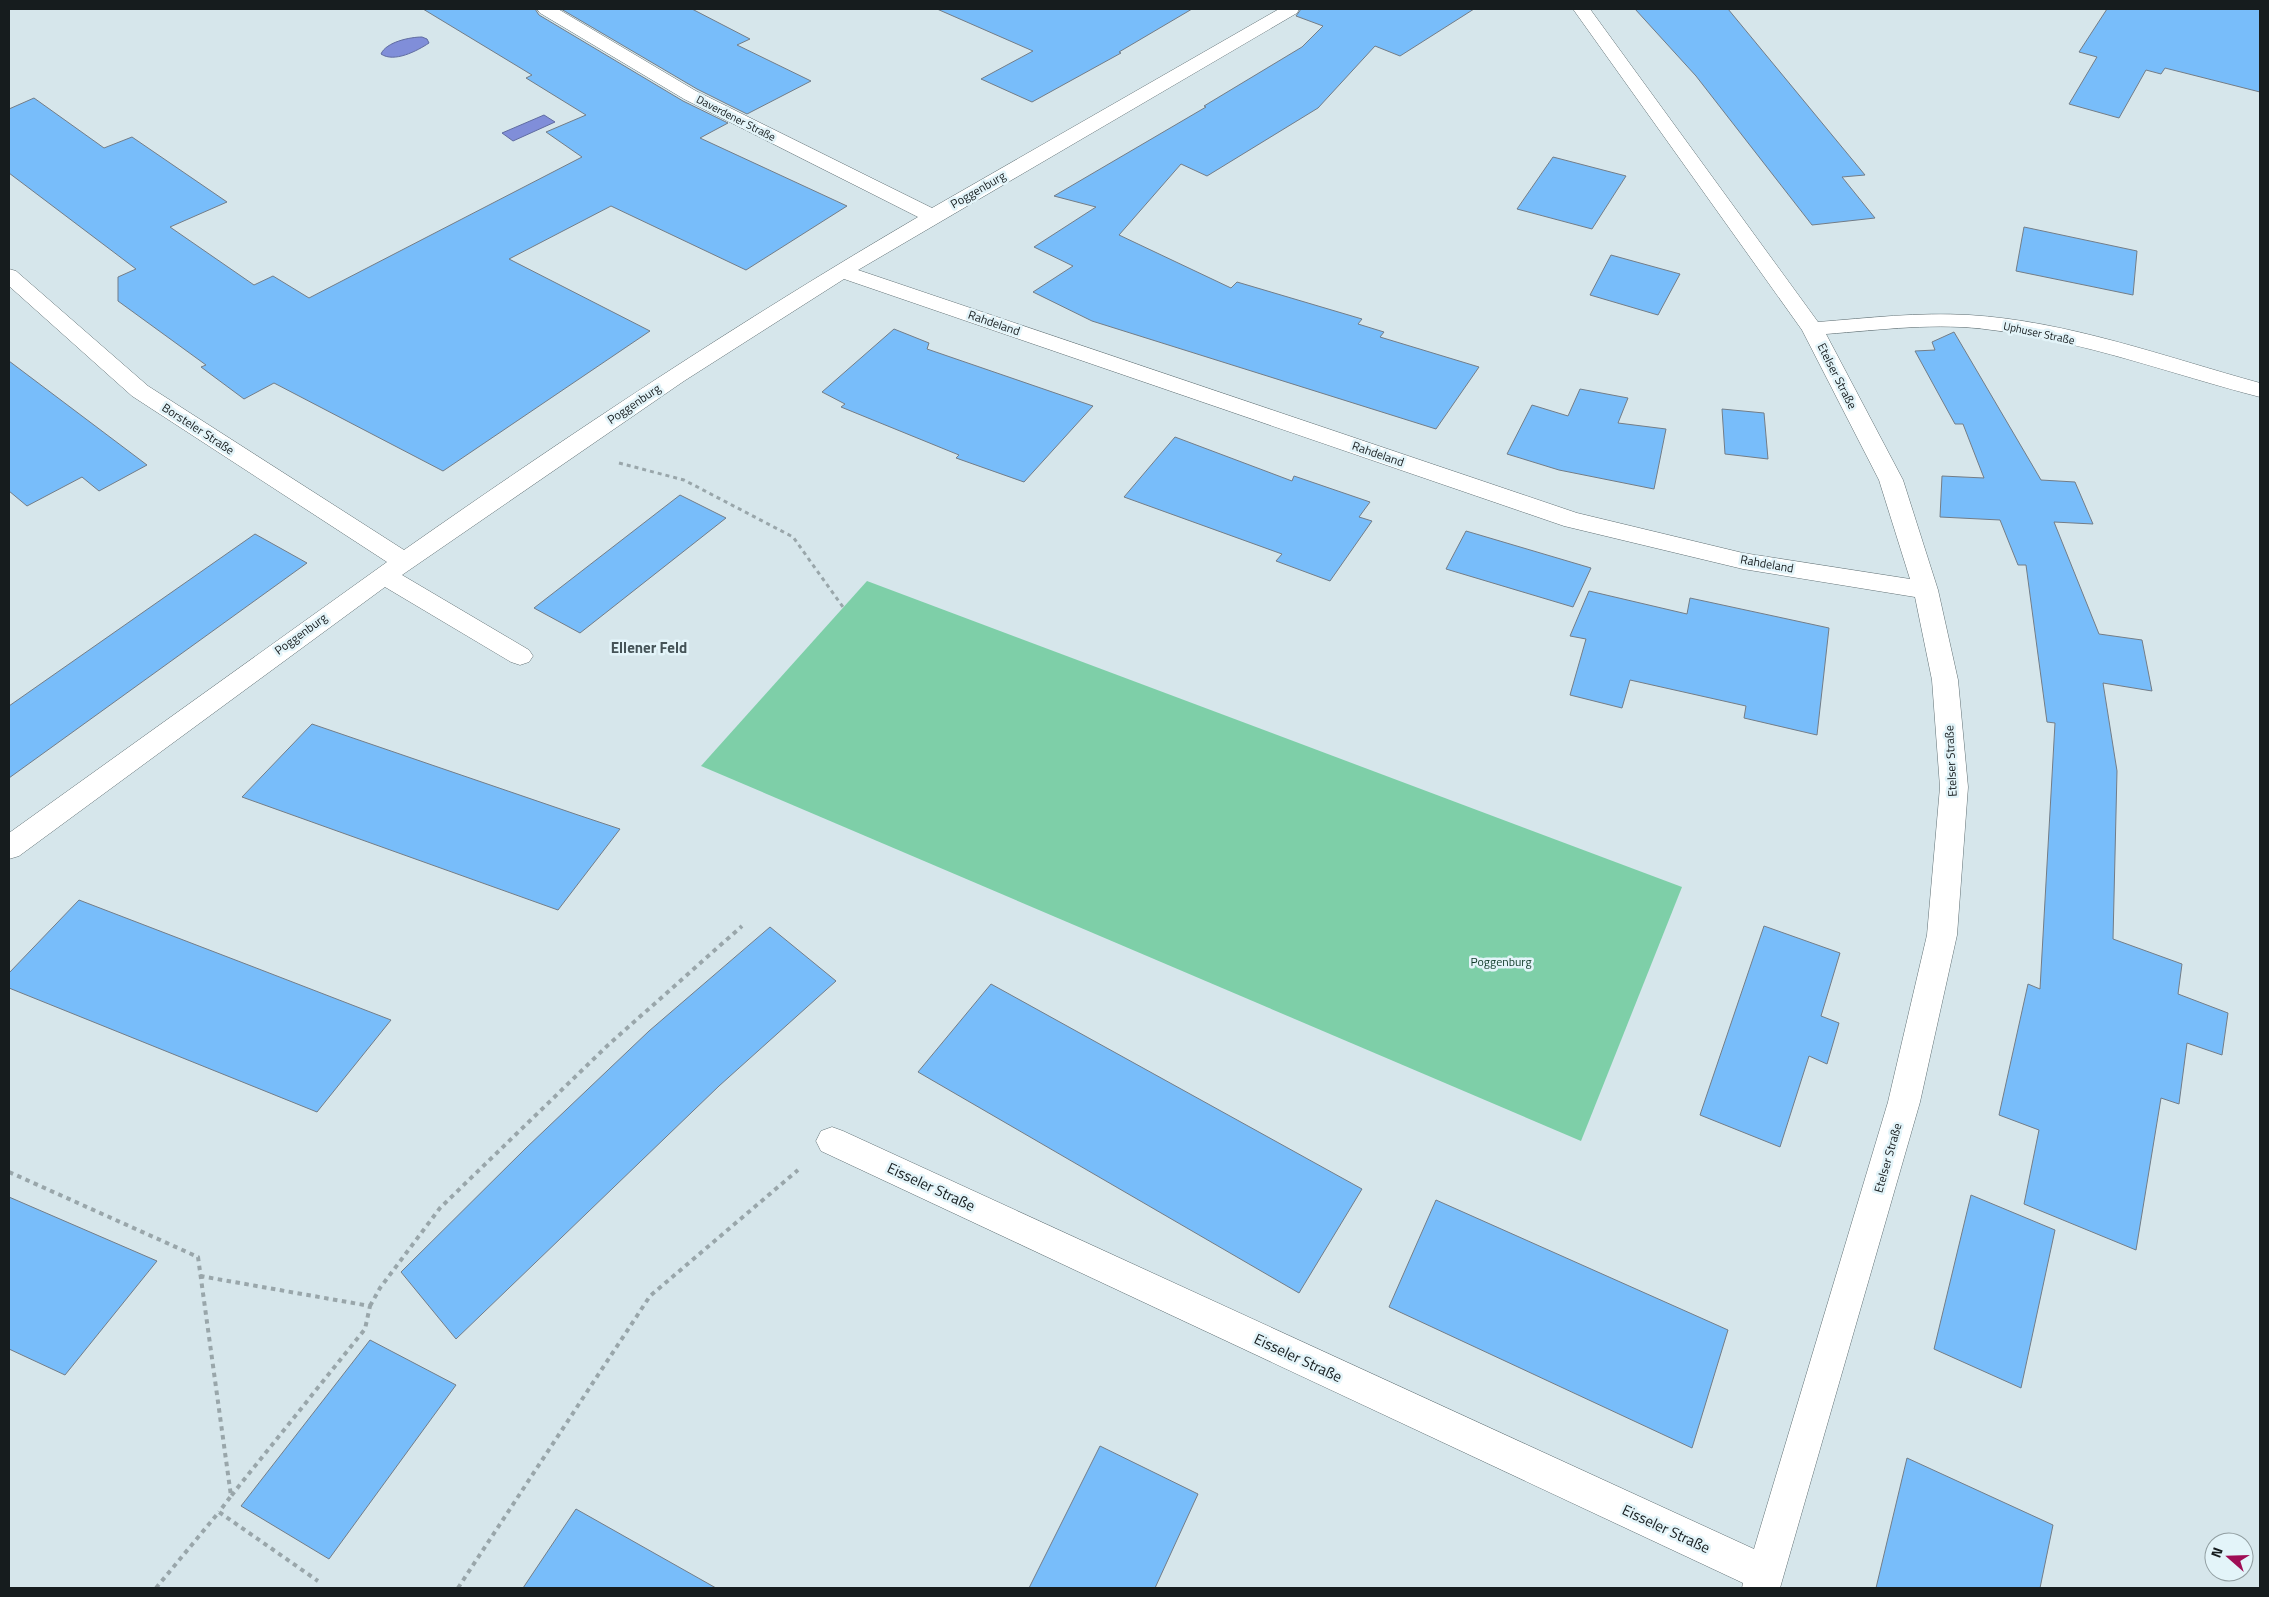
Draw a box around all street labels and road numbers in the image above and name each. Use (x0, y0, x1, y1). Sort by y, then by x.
street label: Daverdener Straße (694, 91, 779, 145)
street label: Poggenburg (947, 166, 1009, 213)
street label: Rahdeland (966, 305, 1023, 340)
street label: Uphuser Straße (2002, 318, 2077, 348)
street label: Etelser Straße (1813, 339, 1862, 412)
street label: Poggenburg (603, 379, 664, 429)
street label: Borsteler Straße (158, 398, 238, 459)
street label: Rahdeland (1350, 436, 1407, 471)
street label: Rahdeland (1739, 549, 1795, 578)
street label: Poggenburg (270, 608, 331, 659)
street label: Etelser Straße (1939, 725, 1962, 797)
street label: Etelser Straße (1868, 1121, 1907, 1195)
street label: Eisseler Straße (883, 1156, 979, 1217)
street label: Eisseler Straße (1250, 1327, 1346, 1388)
street label: Eisseler Straße (1618, 1498, 1714, 1559)

